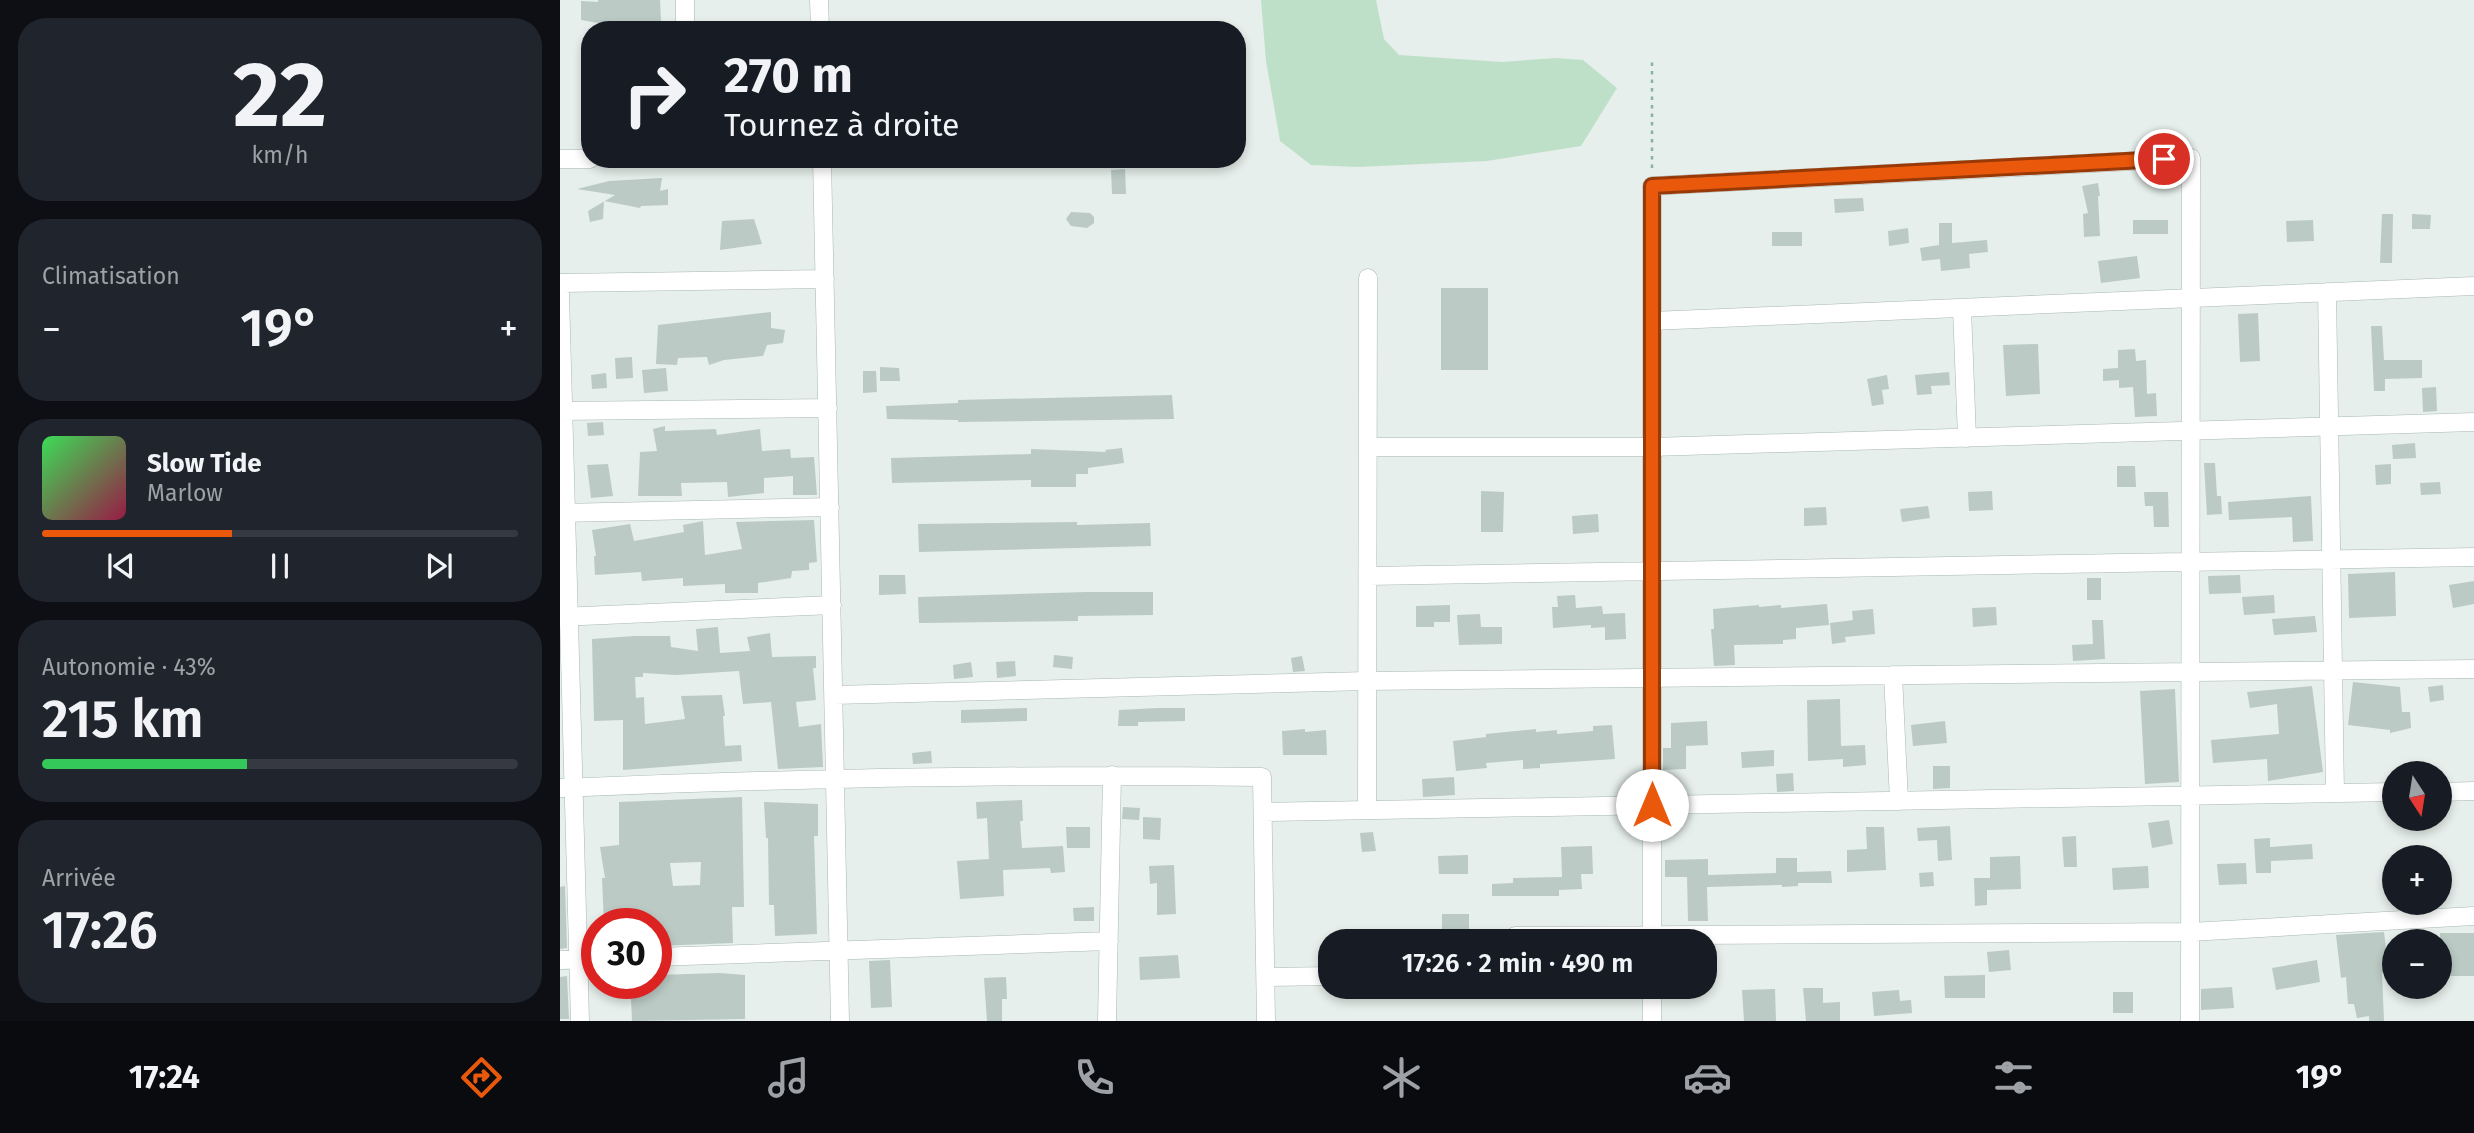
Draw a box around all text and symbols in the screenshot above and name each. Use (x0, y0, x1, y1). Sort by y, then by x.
text: 22 (233, 41, 327, 150)
text: 270 m (724, 46, 853, 105)
icon: right (609, 49, 700, 140)
text: Tournez à droite (724, 106, 960, 144)
pin (2134, 129, 2194, 189)
icon: arrive (2145, 140, 2183, 178)
text: km/h (252, 141, 308, 169)
text: Climatisation (42, 262, 180, 290)
text: 19° (240, 297, 320, 360)
text: − (42, 306, 61, 352)
text: + (499, 306, 518, 352)
text: Slow Tide (147, 448, 262, 479)
text: Marlow (147, 479, 223, 507)
icon: previous (102, 547, 140, 585)
icon: pause (261, 547, 299, 585)
icon: next (420, 547, 458, 585)
text: Autonomie · 43% (42, 653, 216, 681)
text: 215 km (42, 688, 204, 751)
north arrow (2382, 761, 2452, 831)
map controls (2382, 761, 2452, 999)
position arrow (1615, 768, 1689, 842)
button: + (2382, 845, 2452, 915)
text: Arrivée (42, 864, 116, 892)
text: 17:26 (42, 899, 158, 962)
speed limit sign: 30 (581, 908, 672, 999)
button: − (2382, 929, 2452, 999)
text: 17:26 · 2 min · 490 m (1402, 948, 1633, 979)
icon: directions (457, 1053, 506, 1102)
icon: music (764, 1053, 813, 1102)
icon: phone (1070, 1053, 1119, 1102)
icon: climate (1377, 1053, 1426, 1102)
icon: car (1683, 1053, 1732, 1102)
icon: filters (1989, 1053, 2038, 1102)
text: 17:24 (129, 1058, 200, 1096)
text: 19° (2296, 1058, 2345, 1096)

